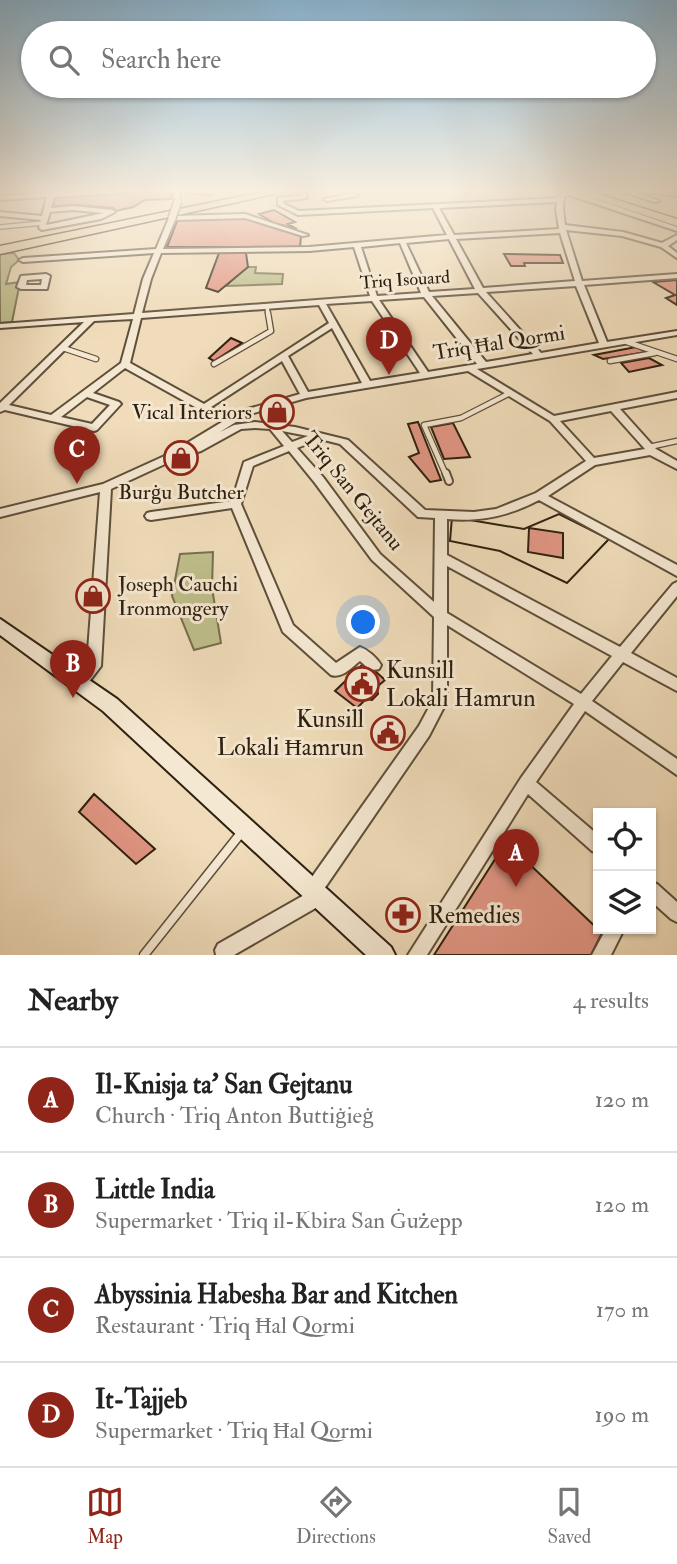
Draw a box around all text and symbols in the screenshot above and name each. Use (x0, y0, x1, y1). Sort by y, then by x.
search box (21, 21, 656, 98)
icon: search (45, 41, 83, 79)
text: Search here (101, 44, 221, 76)
street label: Triq Isouard (359, 265, 451, 295)
pin: D (366, 317, 412, 375)
street label: Triq Ħal Qormi (431, 319, 567, 367)
shop icon: Vical Interiors (258, 393, 296, 431)
place label: Vical Interiors (132, 399, 252, 426)
pin: C (54, 426, 100, 484)
street label: Triq San Gejtanu (297, 426, 409, 556)
shop icon: Burġu Butcher (162, 439, 200, 477)
place label: Burġu Butcher (118, 479, 244, 506)
place label: Joseph Cauchi Ironmongery (117, 571, 238, 622)
shop icon: Joseph Cauchi Ironmongery (74, 577, 112, 615)
your location (346, 605, 380, 639)
pin: B (50, 640, 96, 698)
place label: Kunsill Lokali Hamrun (386, 655, 536, 714)
public building icon: Kunsill Lokali Hamrun (343, 665, 381, 703)
place label: Kunsill Lokali Ħamrun (217, 704, 364, 763)
public building icon: Kunsill Lokali Ħamrun (369, 714, 407, 752)
map controls (593, 808, 656, 934)
button: locate (593, 808, 656, 871)
pin: A (493, 829, 539, 887)
button: layers (593, 871, 656, 934)
pharmacy icon: Remedies (384, 896, 422, 934)
place label: Remedies (428, 900, 520, 931)
text: Nearby (28, 982, 118, 1019)
text: 4 results (573, 986, 649, 1015)
text: Il-Knisja ta' San Gejtanu (95, 1069, 352, 1101)
text: A (44, 1085, 58, 1114)
text: 120 m (595, 1085, 649, 1114)
text: Church · Triq Anton Buttiġieġ (95, 1101, 374, 1130)
text: Little India (95, 1174, 215, 1206)
text: B (43, 1190, 59, 1219)
text: 120 m (595, 1190, 649, 1219)
text: Supermarket · Triq il-Kbira San Ġużepp (95, 1206, 463, 1235)
text: Abyssinia Habesha Bar and Kitchen (95, 1279, 458, 1311)
text: C (43, 1295, 59, 1324)
text: 170 m (596, 1295, 649, 1324)
text: Restaurant · Triq Ħal Qormi (95, 1311, 355, 1340)
text: It-Tajjeb (95, 1384, 187, 1416)
text: D (42, 1400, 60, 1429)
text: 190 m (595, 1400, 649, 1429)
text: Supermarket · Triq Ħal Qormi (95, 1416, 373, 1445)
tab: Map (86, 1483, 124, 1549)
tab: Directions (296, 1483, 376, 1549)
tab: Saved (548, 1483, 591, 1549)

